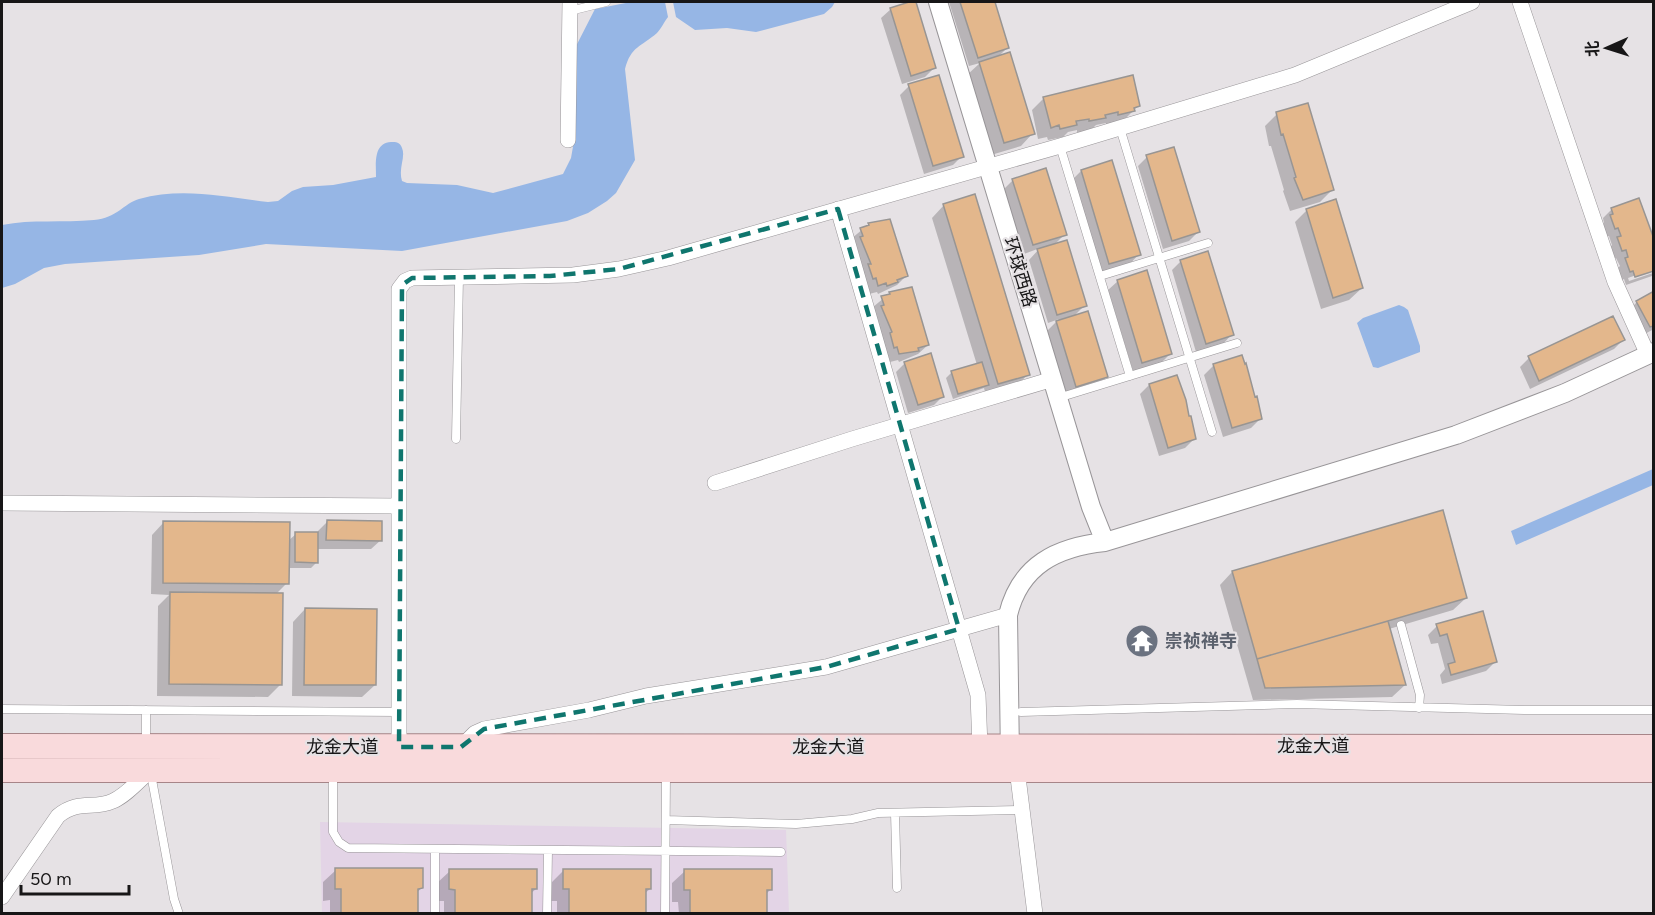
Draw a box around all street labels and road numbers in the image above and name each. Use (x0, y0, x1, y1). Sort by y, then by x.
street label: 环球西路 (999, 234, 1041, 310)
street label: 龙金大道 (1277, 735, 1349, 757)
street label: 龙金大道 (306, 736, 378, 758)
street label: 龙金大道 (792, 736, 864, 758)

